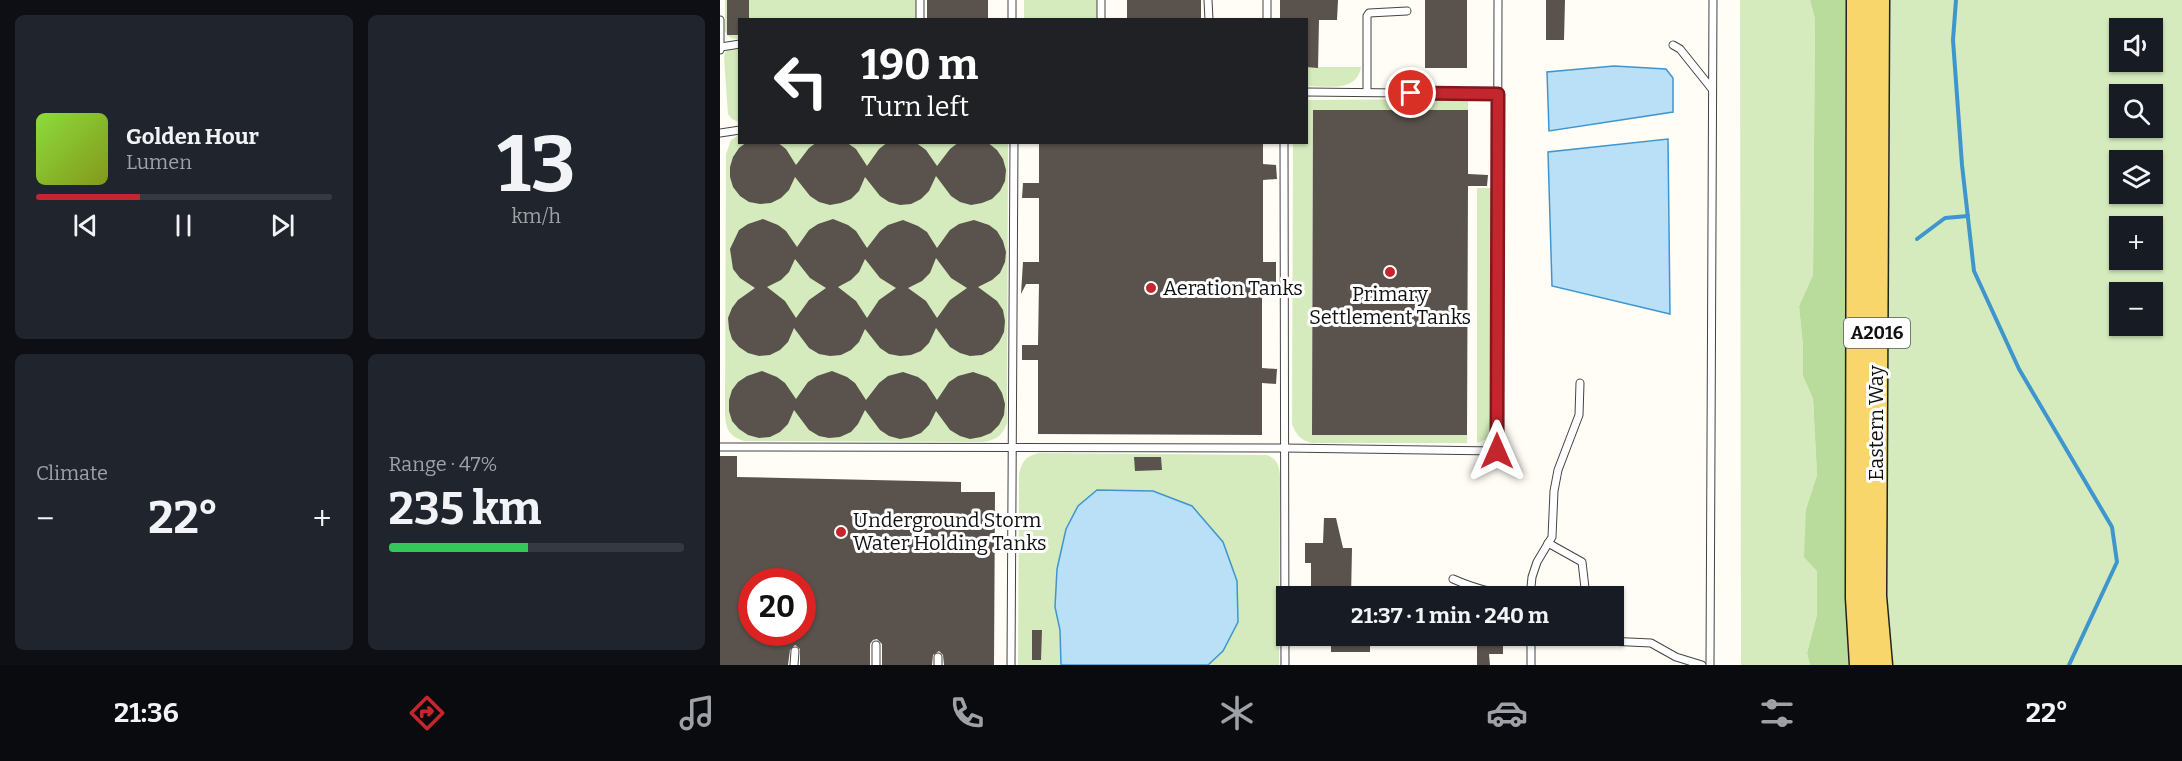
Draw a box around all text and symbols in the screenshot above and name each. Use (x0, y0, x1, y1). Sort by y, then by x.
map controls (2109, 18, 2163, 336)
button: sound (2109, 18, 2163, 72)
text: 190 m (861, 40, 978, 90)
icon: left (762, 42, 840, 120)
pin (1385, 67, 1436, 118)
icon: arrive (1394, 76, 1427, 109)
button: search (2109, 84, 2163, 138)
text: Turn left (861, 91, 969, 123)
text: 13 (497, 118, 576, 212)
text: Golden Hour (126, 123, 259, 150)
text: Lumen (126, 150, 192, 174)
button: layers (2109, 150, 2163, 204)
text: km/h (512, 204, 561, 228)
icon: previous (69, 209, 102, 242)
icon: pause (167, 209, 200, 242)
icon: next (266, 209, 299, 242)
button: + (2109, 216, 2163, 270)
marker: Primary Settlement Tanks (1383, 265, 1397, 279)
place label: Aeration Tanks (1163, 276, 1303, 300)
marker: Aeration Tanks (1144, 281, 1158, 295)
place label: Primary Settlement Tanks (1309, 282, 1471, 329)
button: − (2109, 282, 2163, 336)
road number: A2016 (1844, 318, 1910, 348)
street label: Eastern Way (1864, 365, 1888, 481)
position arrow (1465, 419, 1529, 483)
text: Range · 47% (389, 452, 497, 476)
text: Climate (36, 461, 108, 485)
text: 235 km (389, 482, 542, 536)
text: 22° (148, 491, 219, 545)
text: − (36, 499, 54, 539)
text: + (313, 499, 331, 539)
place label: Underground Storm Water Holding Tanks (853, 508, 1046, 555)
marker: Underground Storm Water Holding Tanks (834, 525, 848, 539)
speed limit sign: 20 (738, 568, 816, 646)
text: 21:37 · 1 min · 240 m (1351, 602, 1549, 629)
icon: directions (406, 692, 448, 734)
icon: music (676, 692, 718, 734)
icon: phone (946, 692, 988, 734)
icon: climate (1216, 692, 1258, 734)
icon: car (1486, 692, 1528, 734)
icon: filters (1756, 692, 1798, 734)
text: 21:36 (114, 697, 179, 729)
text: 22° (2026, 697, 2068, 729)

